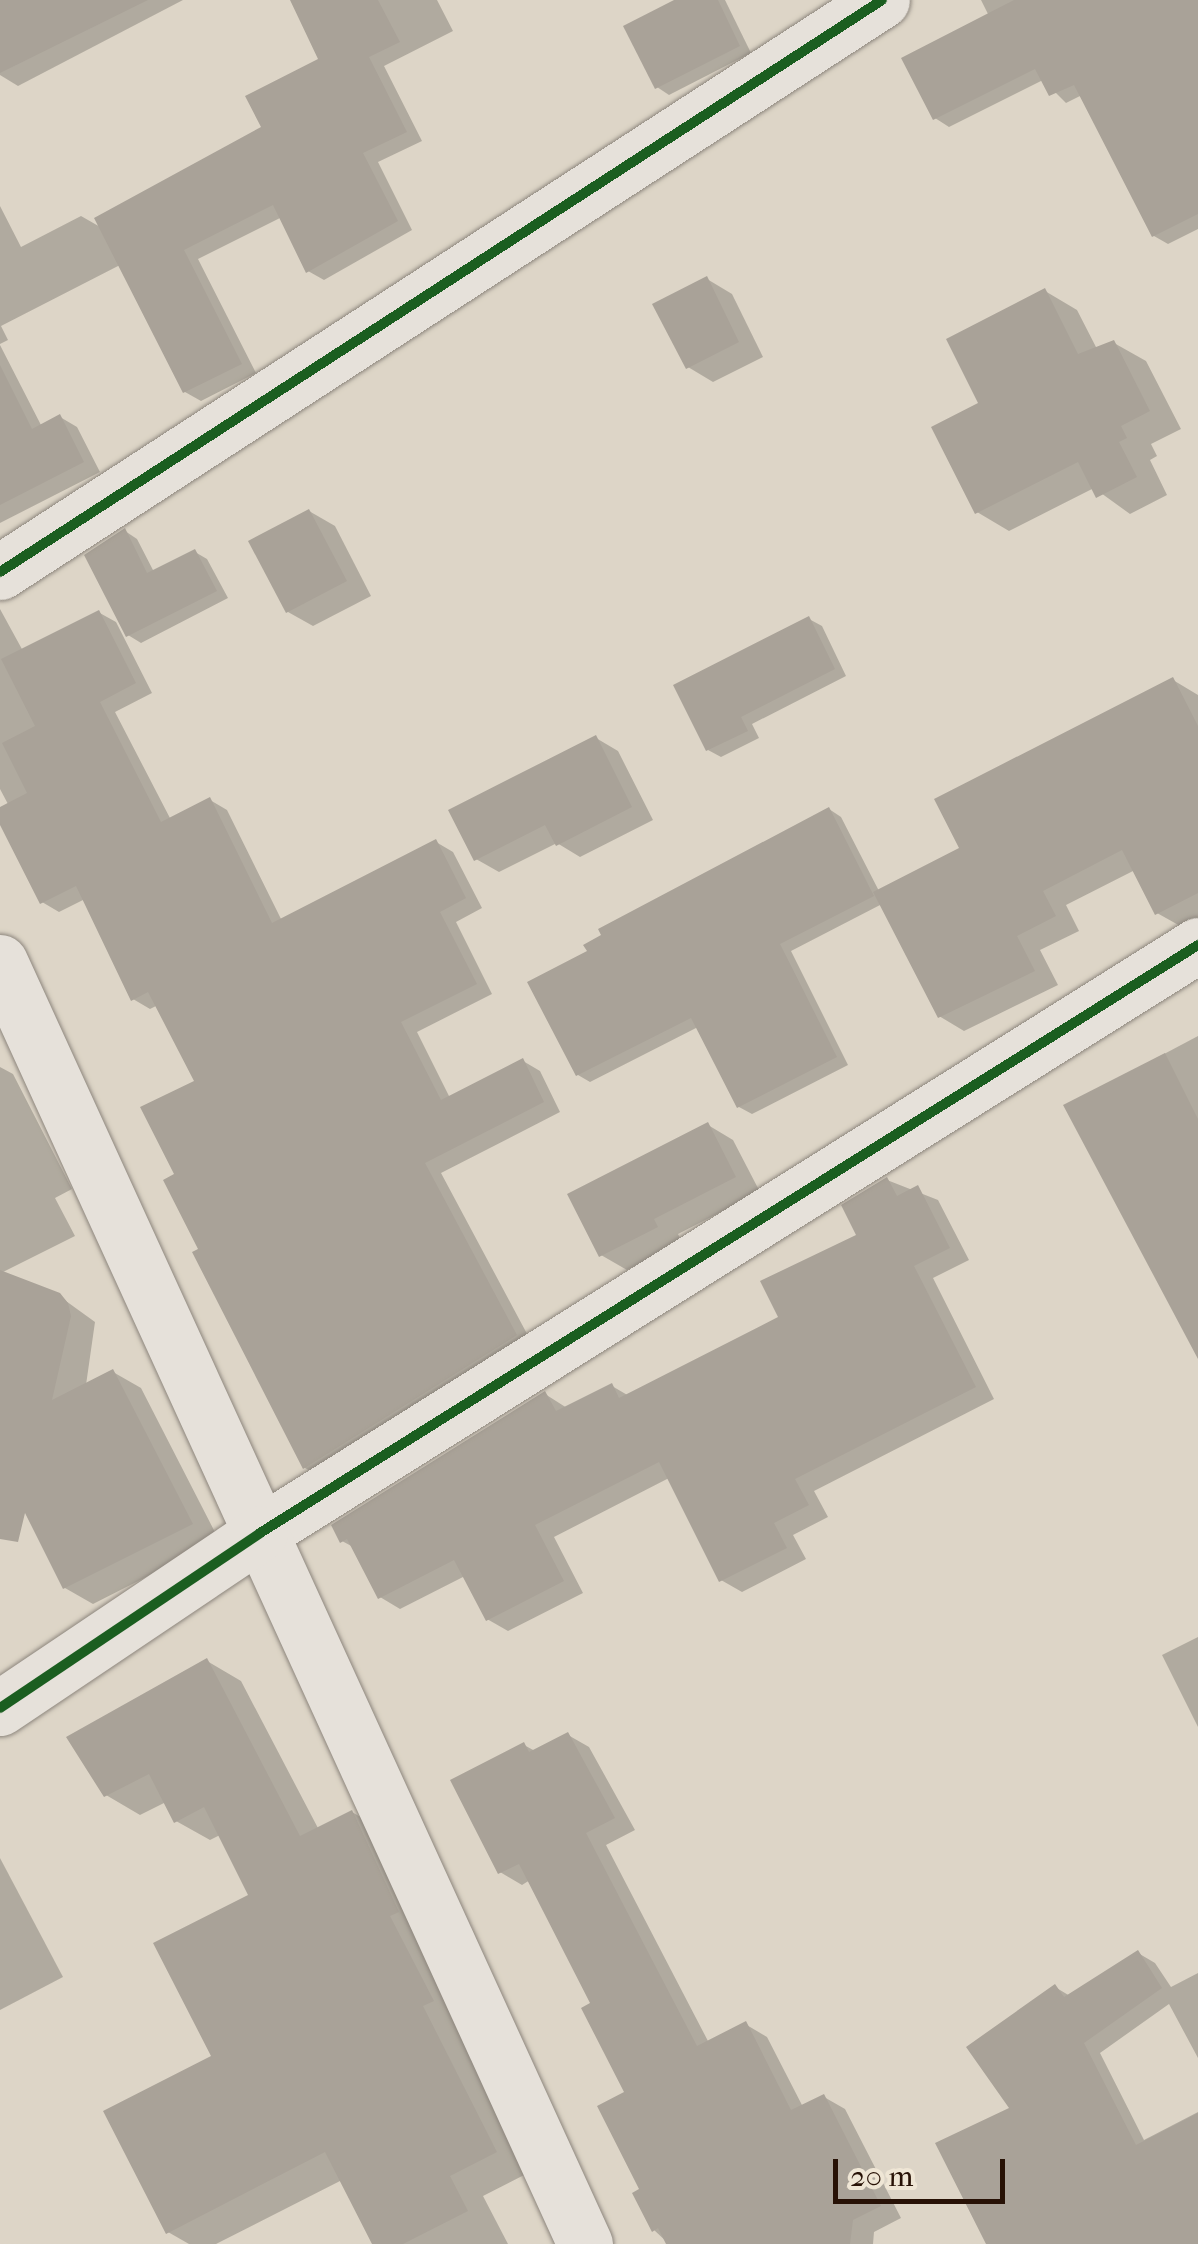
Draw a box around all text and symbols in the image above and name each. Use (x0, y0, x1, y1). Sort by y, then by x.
scale bar (838, 2139, 1010, 2201)
text: 20 m (850, 2159, 913, 2194)

